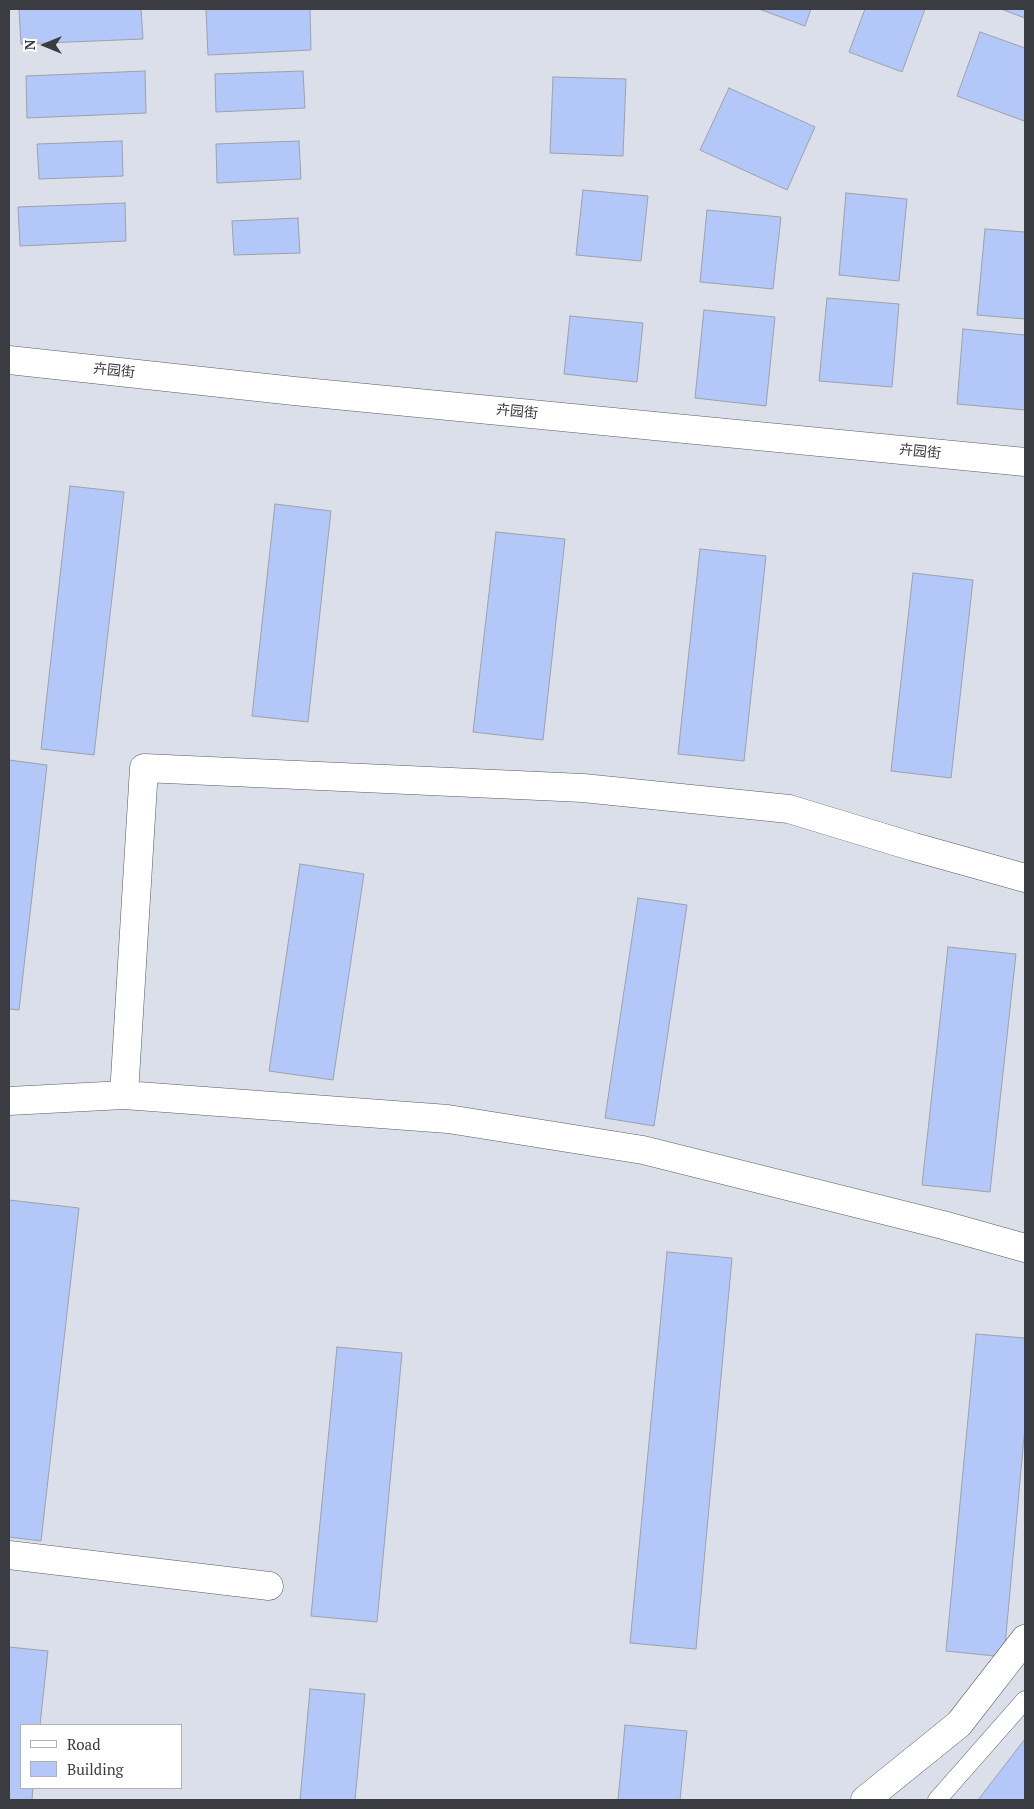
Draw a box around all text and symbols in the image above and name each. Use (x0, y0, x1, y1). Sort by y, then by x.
north arrow (20, 20, 70, 70)
text: N (20, 40, 39, 50)
street label: 卉园街 (92, 360, 136, 382)
street label: 卉园街 (495, 401, 539, 423)
street label: 卉园街 (898, 441, 942, 463)
legend (20, 1724, 182, 1789)
text: Road (67, 1734, 100, 1754)
text: Building (67, 1759, 124, 1779)

